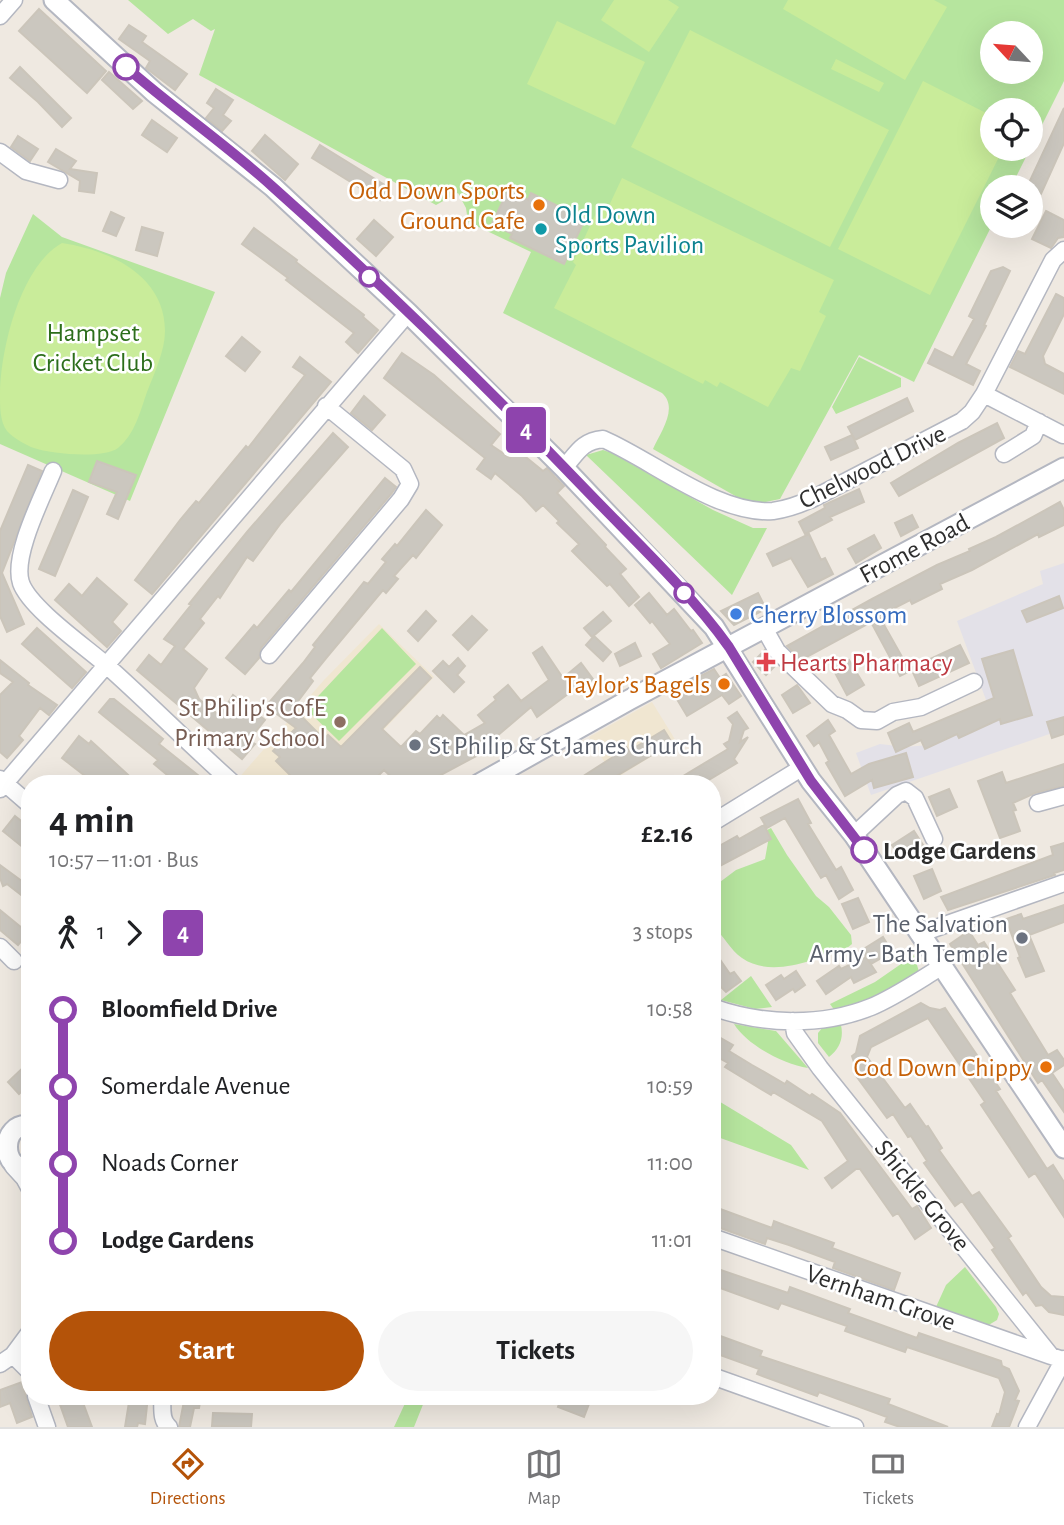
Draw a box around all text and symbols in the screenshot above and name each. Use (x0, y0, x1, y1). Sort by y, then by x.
north arrow (980, 21, 1043, 84)
map controls (980, 21, 1043, 238)
unlabelled marker (113, 54, 139, 80)
button: locate (980, 98, 1043, 161)
button: layers (980, 175, 1043, 238)
place label: Odd Down Sports Ground Cafe (349, 178, 525, 234)
marker: Odd Down Sports Ground Cafe (531, 197, 547, 213)
place label: Old Down Sports Pavilion (555, 202, 704, 258)
marker: Old Down Sports Pavilion (533, 221, 549, 237)
unlabelled marker (359, 267, 379, 287)
park label: Hampset Cricket Club (33, 320, 153, 376)
line badge: 4 (503, 407, 549, 453)
text: 4 (520, 418, 532, 442)
street label: Chelwood Drive (795, 420, 950, 514)
street label: Frome Road (855, 509, 974, 589)
unlabelled marker (674, 583, 694, 603)
place label: Cherry Blossom (750, 602, 907, 628)
marker: Cherry Blossom (728, 606, 744, 622)
place label: Hearts Pharmacy (780, 650, 953, 676)
marker: Hearts Pharmacy (758, 654, 774, 670)
place label: Taylor’s Bagels (563, 672, 710, 698)
marker: Taylor’s Bagels (716, 676, 732, 692)
place label: St Philip's CofE Primary School (174, 695, 326, 751)
marker: St Philip's CofE Primary School (332, 714, 348, 730)
place label: St Philip & St James Church (429, 733, 703, 759)
marker: St Philip & St James Church (407, 737, 423, 753)
text: 4 min (49, 802, 135, 840)
text: £2.16 (641, 821, 693, 847)
marker: Lodge Gardens (851, 837, 877, 863)
place label: Lodge Gardens (883, 838, 1036, 864)
text: 10:57 – 11:01 · Bus (49, 849, 199, 872)
place label: The Salvation Army - Bath Temple (809, 911, 1008, 967)
icon: walk (49, 914, 87, 952)
icon: forward (115, 914, 153, 952)
text: 1 (97, 921, 105, 944)
text: 4 (177, 921, 189, 945)
text: 3 stops (633, 921, 693, 944)
marker: The Salvation Army - Bath Temple (1014, 930, 1030, 946)
text: Bloomfield Drive (101, 996, 278, 1022)
text: 10:58 (647, 998, 693, 1021)
place label: Cod Down Chippy (854, 1055, 1032, 1081)
marker: Cod Down Chippy (1038, 1059, 1054, 1075)
text: Somerdale Avenue (101, 1073, 290, 1099)
text: 10:59 (647, 1075, 693, 1098)
street label: Shickle Grove (870, 1135, 975, 1256)
text: Noads Corner (101, 1150, 238, 1176)
text: 11:00 (648, 1152, 693, 1175)
text: Lodge Gardens (101, 1227, 254, 1253)
text: 11:01 (652, 1229, 693, 1252)
street label: Vernham Grove (803, 1260, 959, 1336)
button: Start (49, 1311, 364, 1391)
button: Tickets (378, 1311, 693, 1391)
tab: Directions (150, 1445, 226, 1510)
tab: Map (525, 1445, 563, 1510)
tab: Tickets (863, 1445, 914, 1510)

